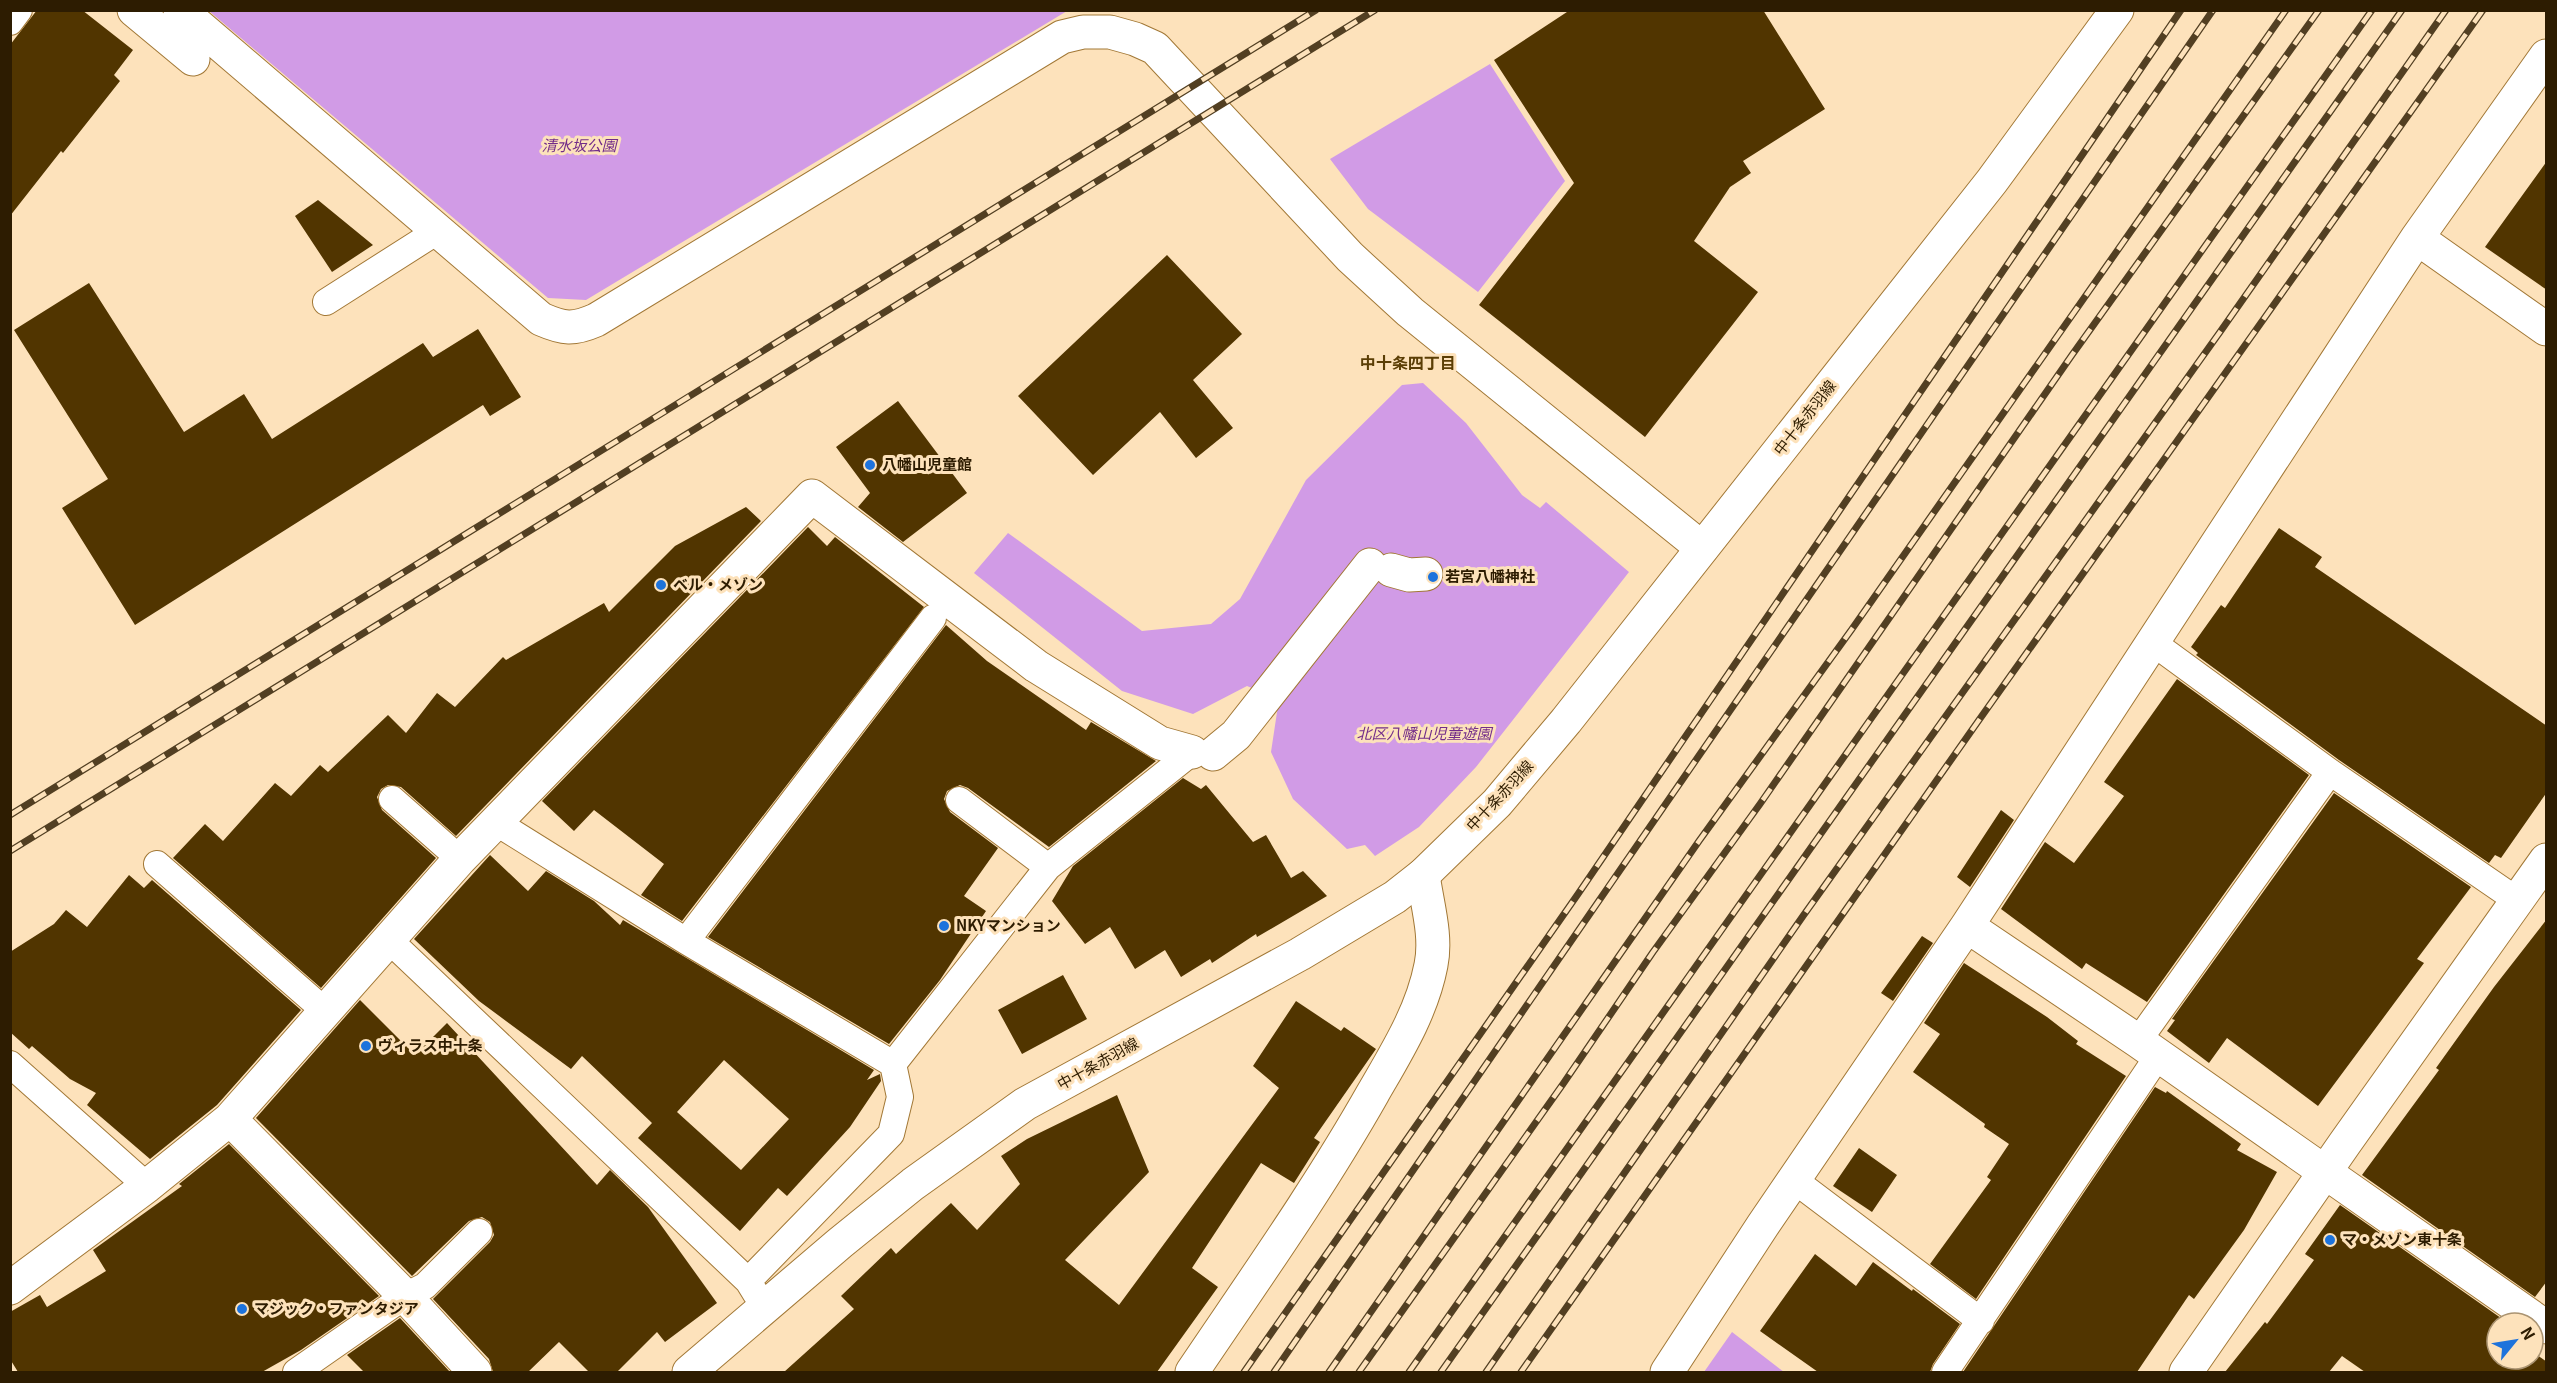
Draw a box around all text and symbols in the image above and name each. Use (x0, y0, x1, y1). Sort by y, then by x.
park label: 清水坂公園 (541, 134, 618, 155)
district label: 中十条四丁目 (1360, 350, 1456, 374)
street label: 中十条赤羽線 (1768, 375, 1840, 459)
place label: 八幡山児童館 (882, 453, 972, 474)
marker: 八幡山児童館 (863, 458, 877, 472)
place label: 若宮八幡神社 (1445, 565, 1535, 586)
marker: 若宮八幡神社 (1426, 570, 1440, 584)
place label: ベル・メゾン (673, 573, 763, 594)
marker: ベル・メゾン (654, 578, 668, 592)
park label: 北区八幡山児童遊園 (1356, 722, 1493, 743)
street label: 中十条赤羽線 (1461, 755, 1537, 835)
place label: NKYマンション (956, 914, 1061, 935)
marker: NKYマンション (937, 919, 951, 933)
street label: 中十条赤羽線 (1053, 1032, 1142, 1094)
place label: ヴィラス中十条 (378, 1034, 483, 1055)
marker: ヴィラス中十条 (359, 1039, 373, 1053)
place label: マ・メゾン東十条 (2342, 1228, 2462, 1249)
marker: マ・メゾン東十条 (2323, 1233, 2337, 1247)
place label: マジック・ファンタジア (254, 1297, 419, 1318)
marker: マジック・ファンタジア (235, 1302, 249, 1316)
north arrow (2485, 1311, 2545, 1371)
text: N (2515, 1322, 2542, 1344)

